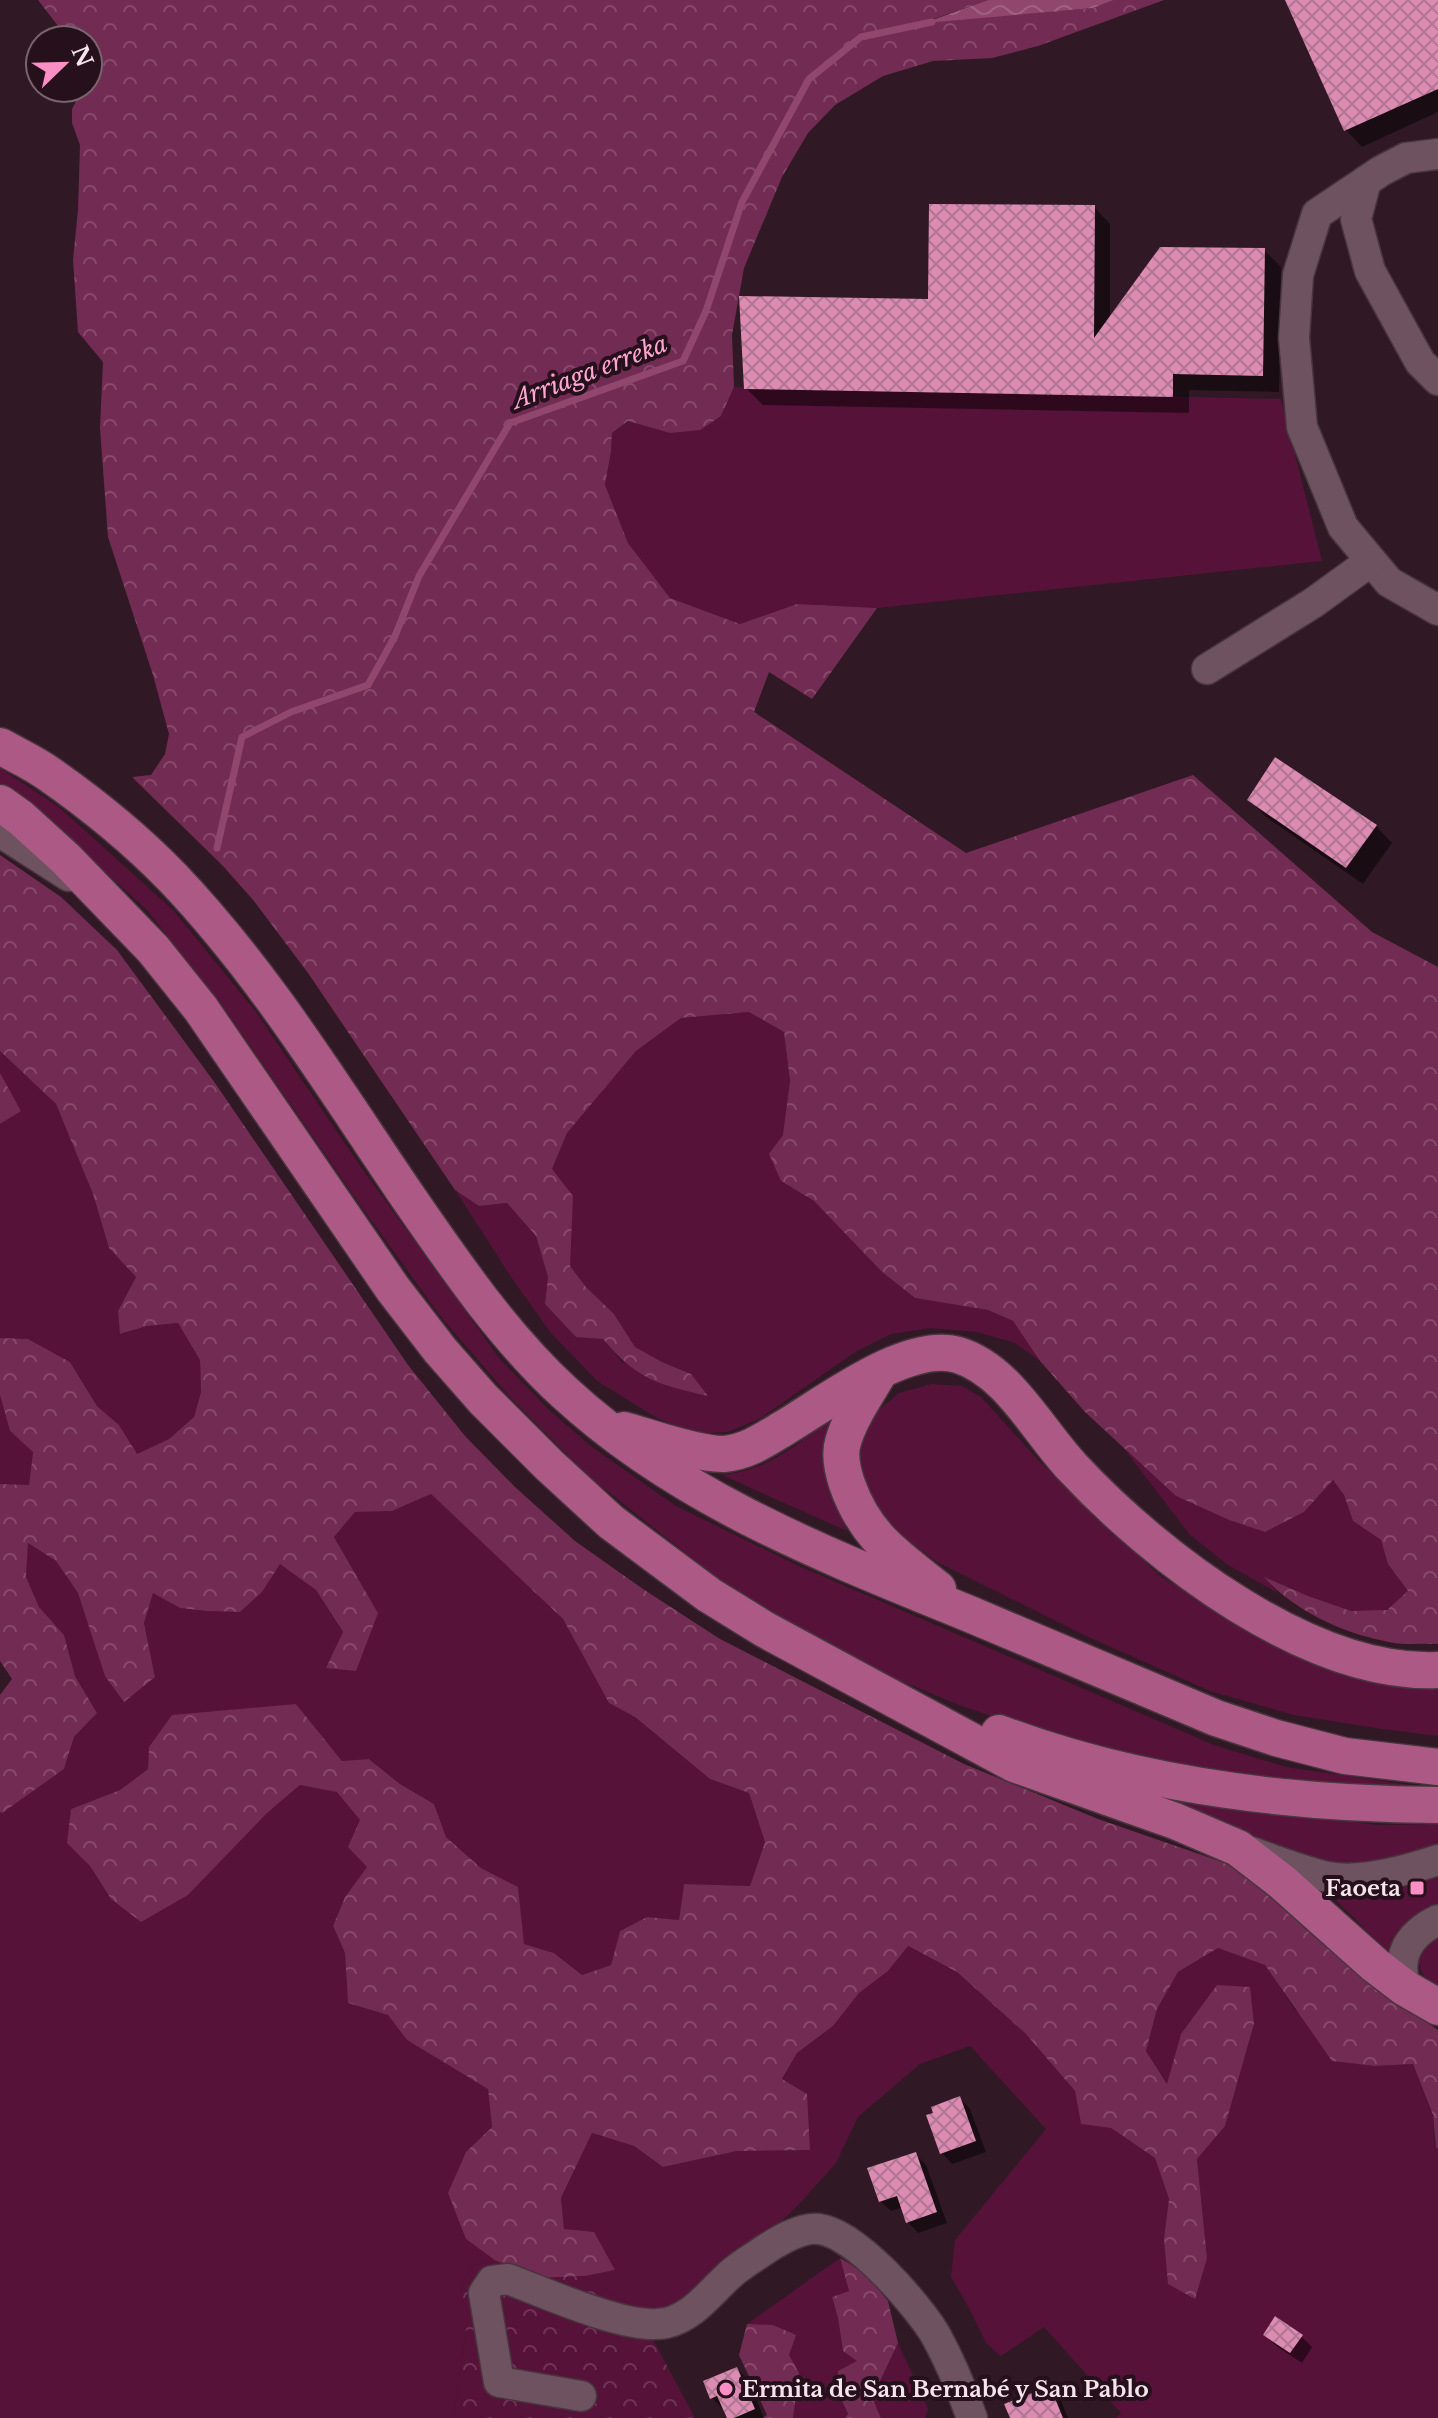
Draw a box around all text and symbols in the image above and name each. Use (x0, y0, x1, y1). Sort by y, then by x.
north arrow (24, 24, 104, 104)
text: N (65, 42, 99, 71)
water label: Arriaga erreka (505, 329, 671, 415)
place label: Faoeta (1325, 1875, 1401, 1902)
marker: Faoeta (1408, 1879, 1426, 1897)
place label: Ermita de San Bernabé y San Pablo (742, 2376, 1149, 2403)
marker: Ermita de San Bernabé y San Pablo (717, 2380, 735, 2398)

